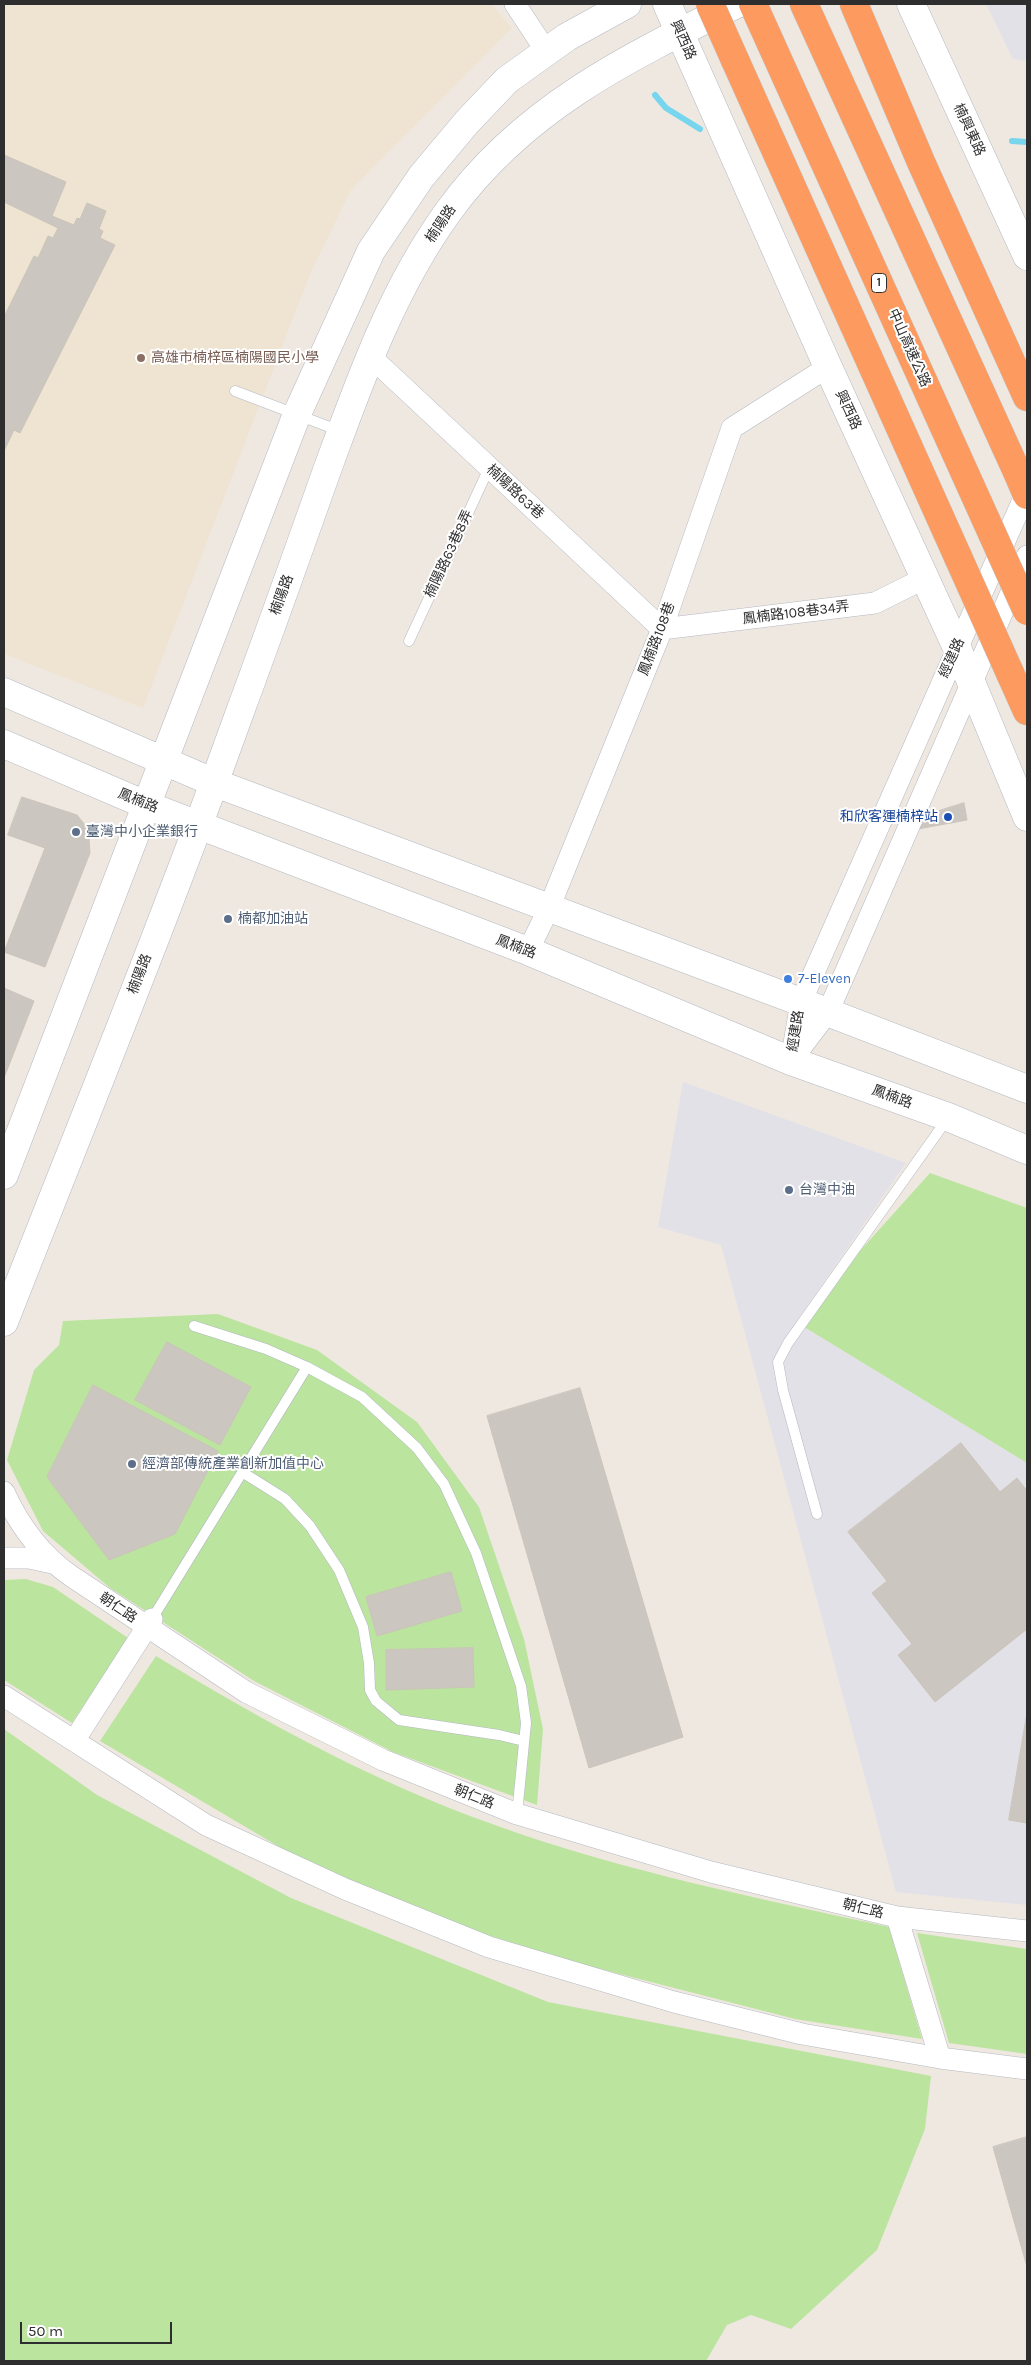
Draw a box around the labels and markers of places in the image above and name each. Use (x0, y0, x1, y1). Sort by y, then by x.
place label: 高雄市楠梓區楠陽國民小學 (151, 350, 319, 366)
marker: 高雄市楠梓區楠陽國民小學 (135, 352, 147, 364)
place label: 和欣客運楠梓站 (840, 809, 938, 825)
marker: 和欣客運楠梓站 (942, 811, 954, 823)
place label: 臺灣中小企業銀行 (86, 824, 198, 840)
marker: 臺灣中小企業銀行 (70, 826, 82, 838)
place label: 楠都加油站 (238, 911, 308, 927)
marker: 楠都加油站 (222, 913, 234, 925)
place label: 7-Eleven (798, 971, 851, 987)
marker: 7-Eleven (782, 973, 794, 985)
place label: 台灣中油 (799, 1182, 855, 1198)
marker: 台灣中油 (783, 1184, 795, 1196)
place label: 經濟部傳統產業創新加值中心 (142, 1456, 324, 1472)
marker: 經濟部傳統產業創新加值中心 (126, 1458, 138, 1470)

